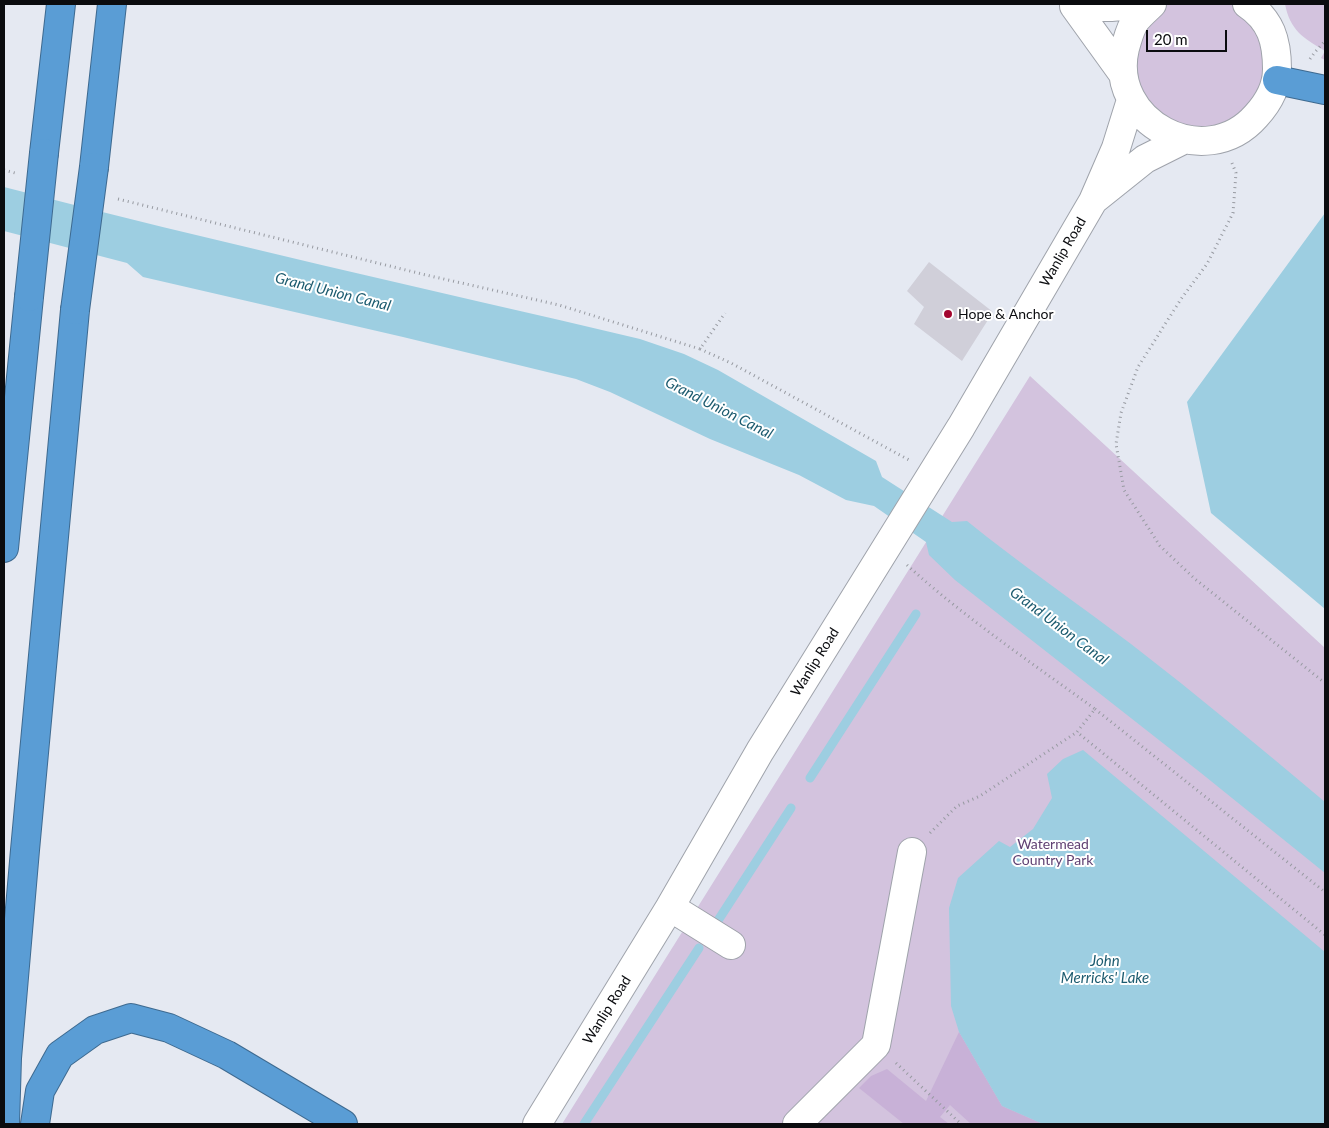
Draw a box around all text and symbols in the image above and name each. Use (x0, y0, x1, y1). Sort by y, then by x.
scale bar (1149, 20, 1230, 52)
text: 20 m (1154, 30, 1188, 48)
street label: Wanlip Road (1036, 214, 1090, 290)
water label: Grand Union Canal (273, 269, 393, 315)
place label: Hope & Anchor (958, 306, 1054, 322)
marker: Hope & Anchor (942, 308, 954, 320)
water label: Grand Union Canal (662, 373, 776, 443)
water label: Grand Union Canal (1006, 583, 1112, 669)
street label: Wanlip Road (787, 625, 843, 699)
park label: Watermead Country Park (1013, 836, 1093, 869)
water label: John Merricks' Lake (1061, 952, 1149, 987)
street label: Wanlip Road (579, 973, 635, 1047)

